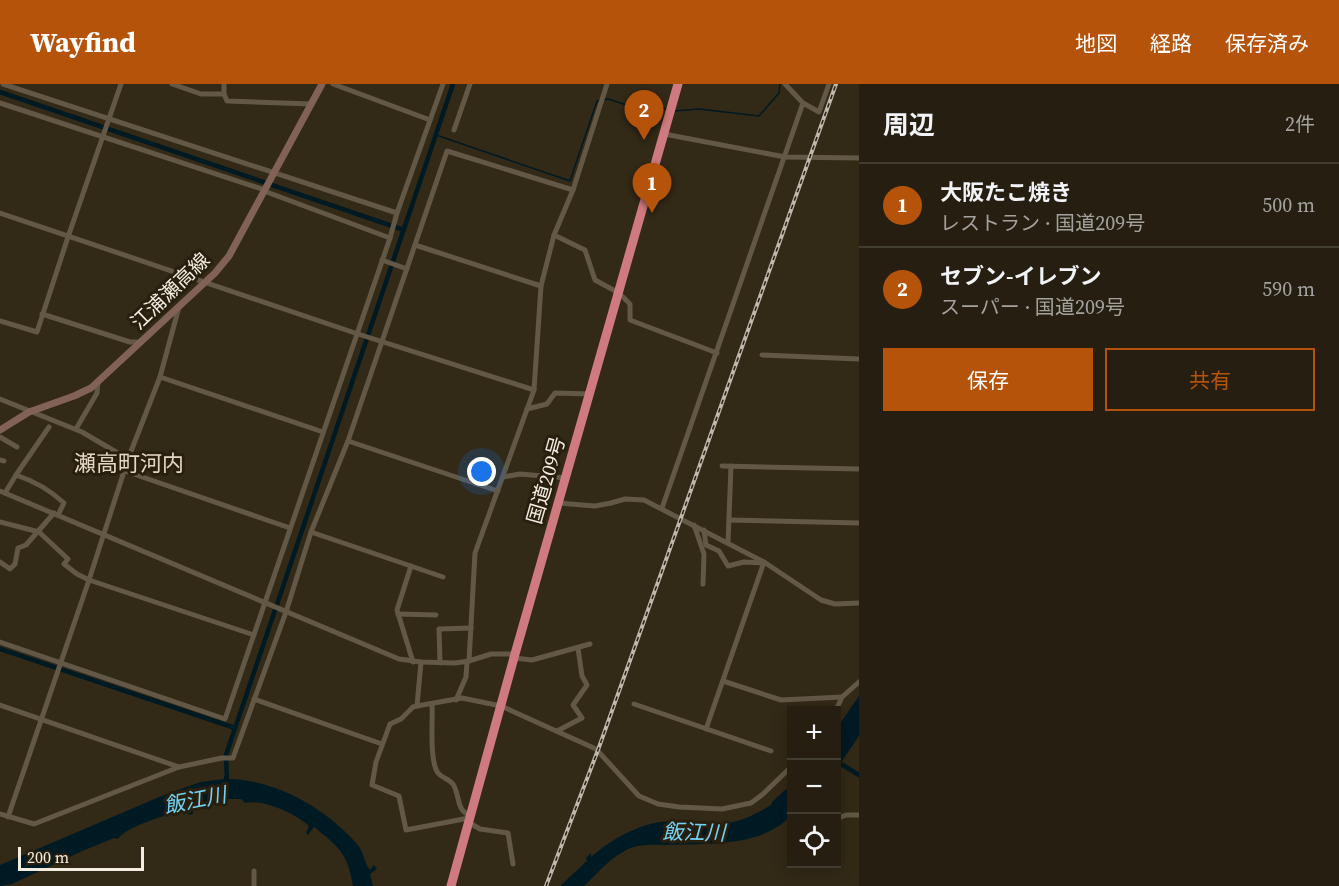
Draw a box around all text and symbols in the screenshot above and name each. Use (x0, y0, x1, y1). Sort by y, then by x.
text: Wayfind (30, 23, 136, 61)
text: 地図 (1075, 29, 1117, 58)
text: 経路 (1150, 29, 1192, 58)
text: 保存済み (1225, 29, 1309, 58)
pin: 2 (624, 91, 664, 140)
text: 周辺 (883, 107, 935, 143)
text: 2件 (1285, 110, 1315, 138)
pin: 1 (632, 164, 672, 213)
text: 大阪たこ焼き (940, 177, 1072, 207)
text: 1 (897, 191, 908, 219)
text: 500 m (1262, 191, 1315, 219)
text: レストラン · 国道209号 (940, 209, 1145, 237)
street label: 江浦瀬高線 (124, 246, 216, 336)
text: セブン-イレブン (940, 261, 1101, 291)
text: 2 (897, 275, 908, 303)
text: 590 m (1262, 275, 1315, 303)
text: スーパー · 国道209号 (940, 293, 1125, 321)
button: 保存 (883, 348, 1093, 411)
button: 共有 (1105, 348, 1315, 411)
street label: 国道209号 (520, 433, 572, 527)
district label: 瀬高町河内 (74, 448, 184, 478)
your location (467, 457, 496, 486)
map controls (787, 706, 841, 868)
button: + (787, 706, 841, 760)
button: − (787, 760, 841, 814)
water label: 飯江川 (161, 779, 231, 820)
button: locate (787, 814, 841, 868)
water label: 飯江川 (662, 817, 728, 847)
scale bar (18, 844, 144, 872)
text: 200 m (27, 846, 69, 868)

